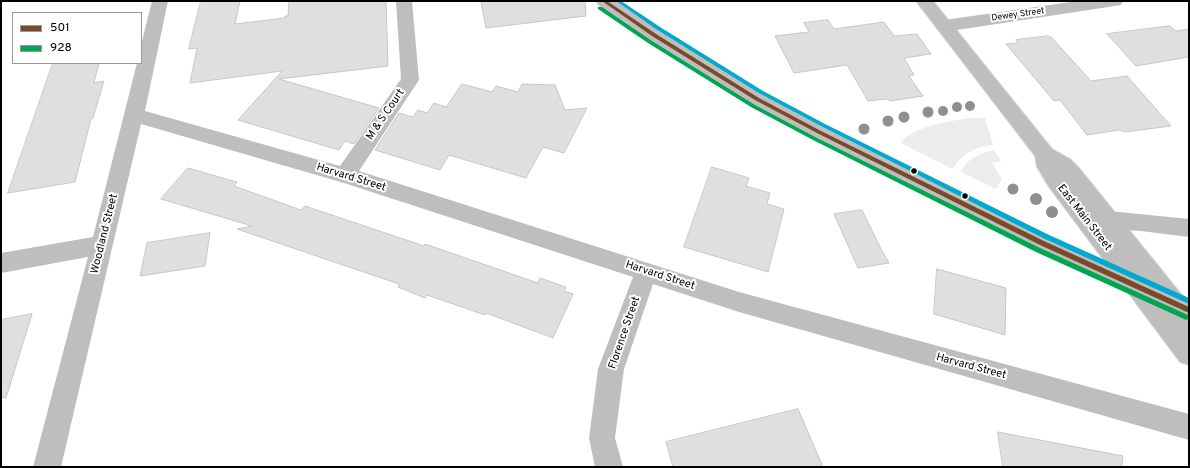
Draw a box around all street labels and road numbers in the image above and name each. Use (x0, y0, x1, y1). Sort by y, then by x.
street label: Dewey Street (991, 6, 1045, 24)
street label: M & S Court (364, 87, 408, 143)
street label: Harvard Street (315, 161, 387, 195)
street label: East Main Street (1054, 182, 1114, 254)
street label: Woodland Street (89, 193, 121, 275)
street label: Harvard Street (624, 259, 696, 293)
street label: Florence Street (606, 295, 644, 371)
street label: Harvard Street (934, 351, 1008, 383)

